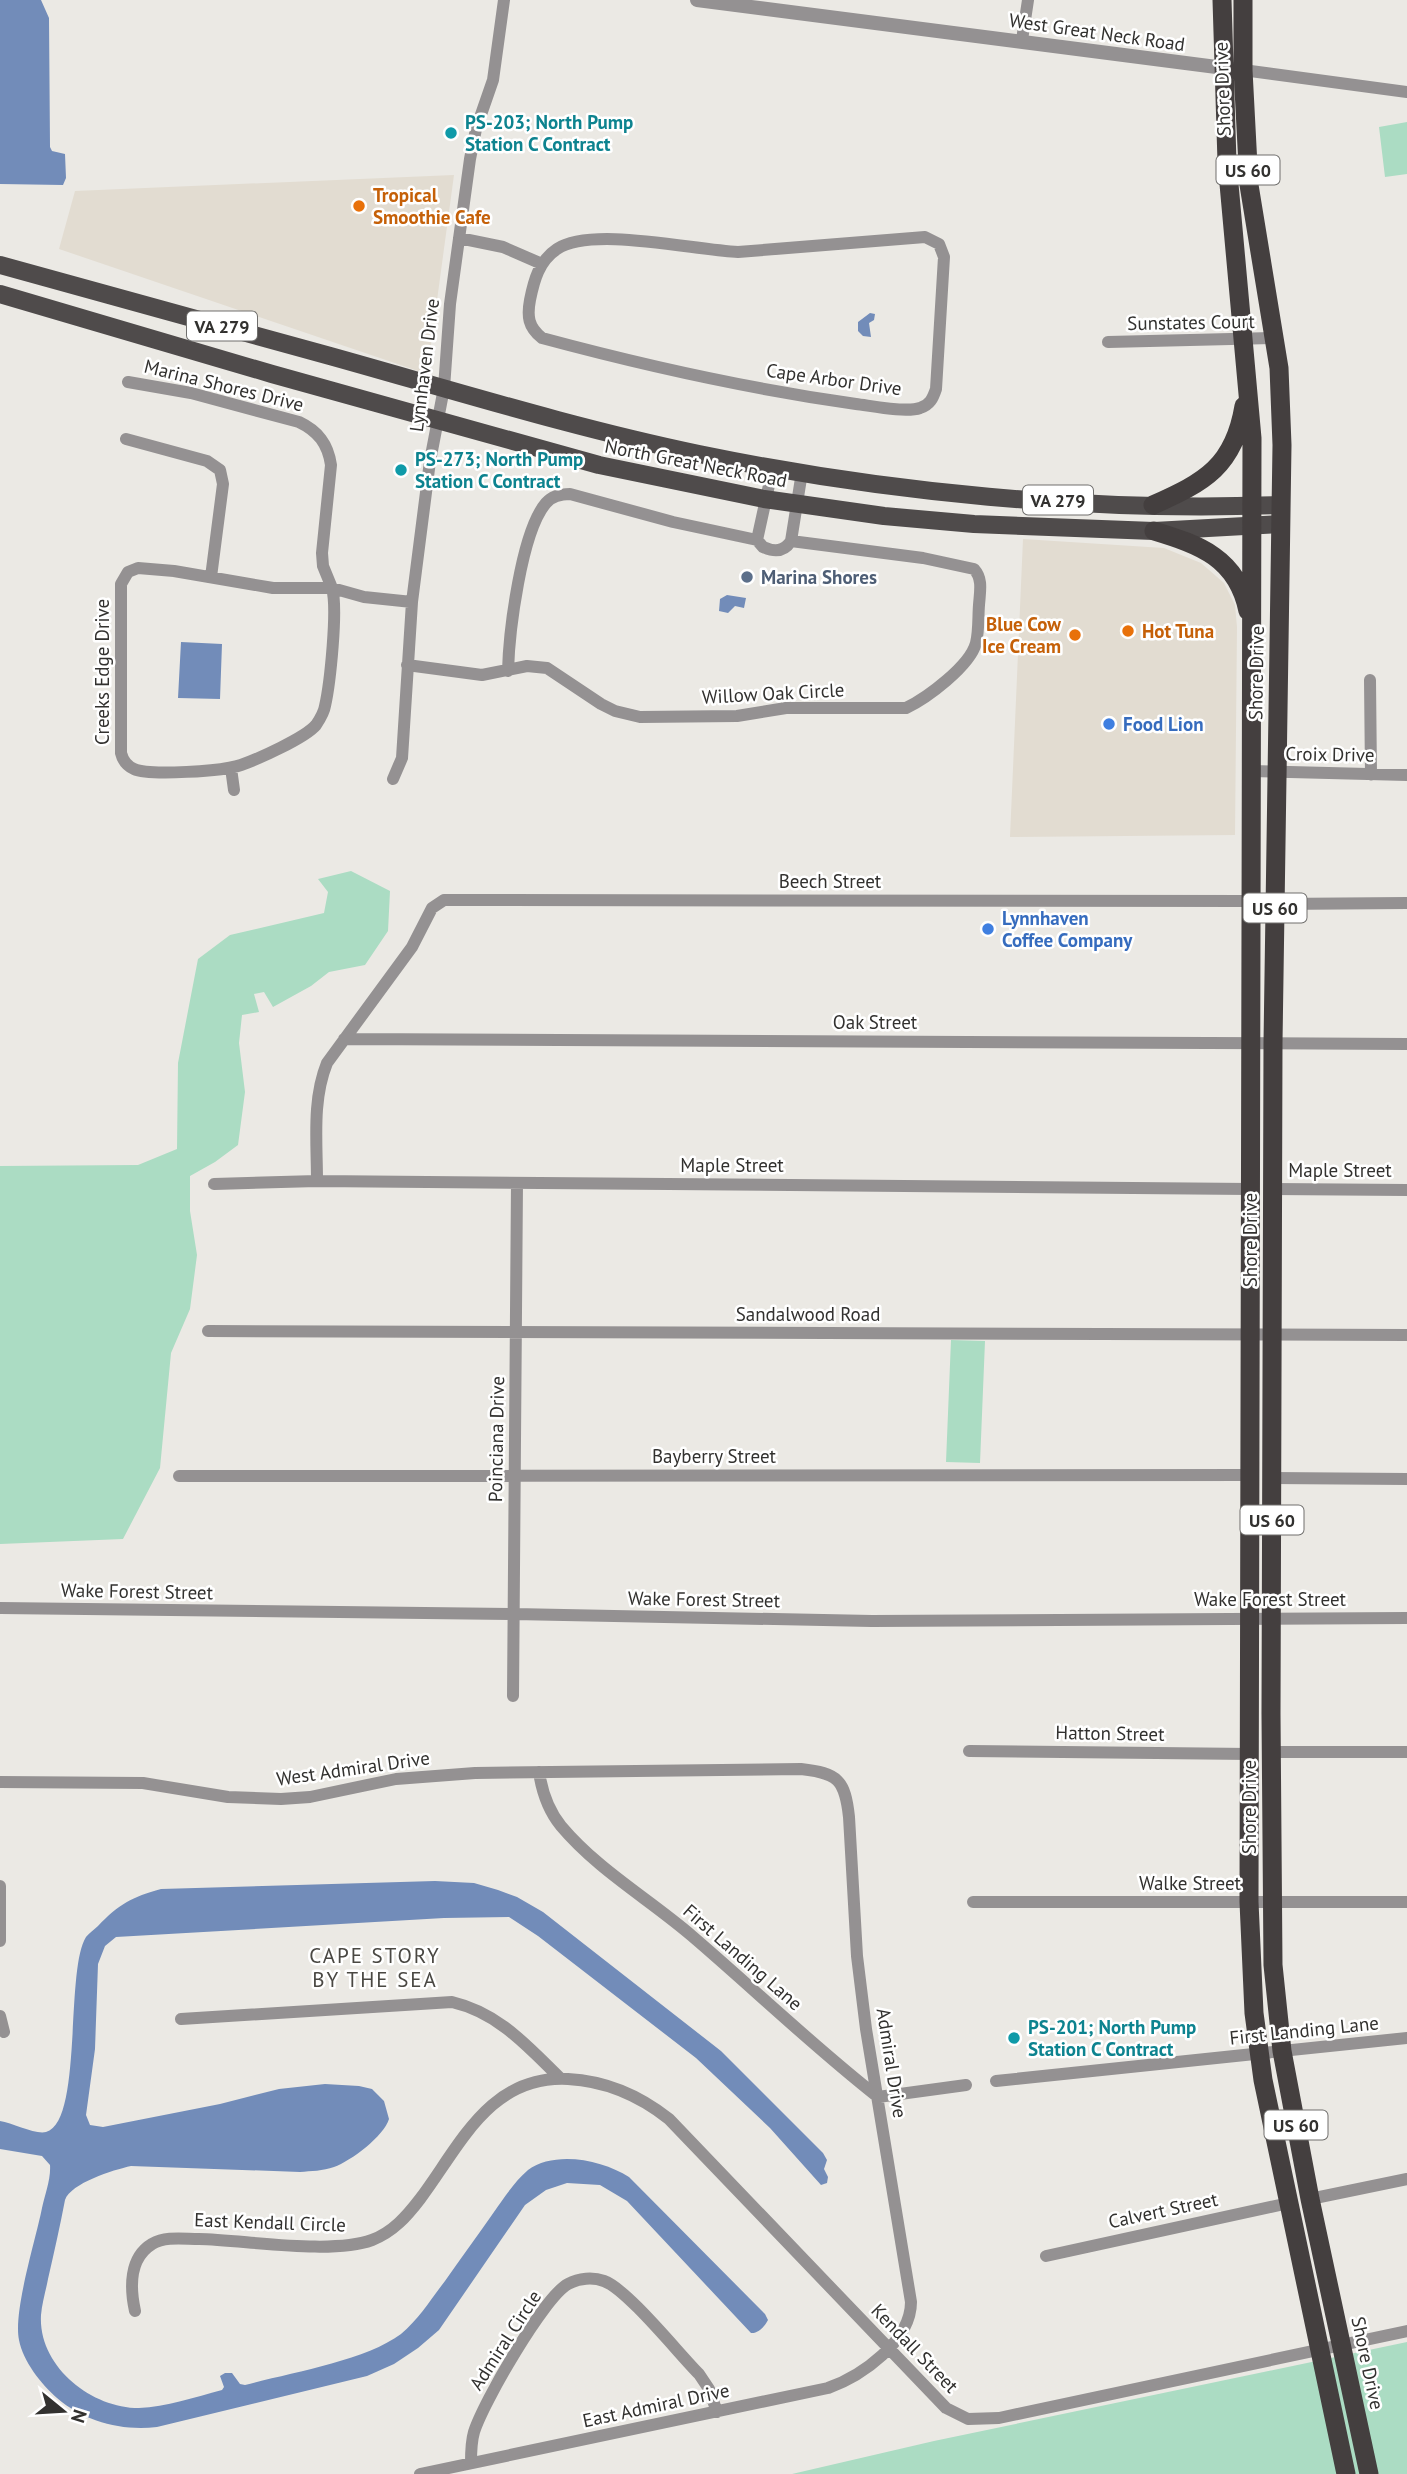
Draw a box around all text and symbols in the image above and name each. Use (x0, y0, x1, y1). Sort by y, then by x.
street label: West Great Neck Road (1007, 8, 1187, 56)
street label: Shore Drive (1208, 41, 1236, 137)
place label: PS-203; North Pump Station C Contract (465, 110, 633, 156)
marker: PS-203; North Pump Station C Contract (443, 125, 459, 141)
road number: US 60 (1216, 155, 1280, 184)
place label: Tropical Smoothie Cafe (373, 183, 491, 229)
marker: Tropical Smoothie Cafe (351, 198, 367, 214)
street label: Lynnhaven Drive (404, 297, 444, 433)
street label: Sunstates Court (1127, 309, 1256, 335)
road number: VA 279 (187, 312, 257, 340)
street label: Marina Shores Drive (142, 354, 306, 416)
street label: Cape Arbor Drive (765, 358, 903, 400)
street label: North Great Neck Road (603, 434, 789, 492)
place label: PS-273; North Pump Station C Contract (415, 447, 583, 493)
marker: PS-273; North Pump Station C Contract (393, 462, 409, 478)
road number: VA 279 (1023, 486, 1093, 514)
place label: Marina Shores (761, 565, 877, 589)
marker: Marina Shores (739, 569, 755, 585)
street label: Creeks Edge Drive (90, 599, 114, 745)
place label: Blue Cow Ice Cream (982, 612, 1061, 658)
place label: Hot Tuna (1142, 619, 1214, 643)
marker: Hot Tuna (1120, 623, 1136, 639)
street label: Shore Drive (1243, 626, 1269, 720)
marker: Blue Cow Ice Cream (1067, 627, 1083, 643)
street label: Willow Oak Circle (701, 677, 845, 709)
place label: Food Lion (1123, 712, 1204, 736)
marker: Food Lion (1101, 716, 1117, 732)
street label: Croix Drive (1285, 741, 1375, 767)
street label: Beech Street (779, 869, 882, 893)
road number: US 60 (1244, 894, 1306, 923)
place label: Lynnhaven Coffee Company (1002, 906, 1133, 952)
marker: Lynnhaven Coffee Company (980, 921, 996, 937)
street label: Oak Street (833, 1010, 918, 1034)
street label: Maple Street (680, 1153, 784, 1177)
street label: Maple Street (1288, 1158, 1392, 1182)
street label: Shore Drive (1238, 1193, 1262, 1287)
street label: Sandalwood Road (736, 1302, 880, 1326)
street label: Poinciana Drive (483, 1376, 509, 1502)
street label: Bayberry Street (652, 1444, 777, 1468)
road number: US 60 (1240, 1506, 1304, 1534)
street label: Wake Forest Street (61, 1578, 214, 1604)
street label: Wake Forest Street (628, 1586, 781, 1612)
street label: Wake Forest Street (1194, 1587, 1347, 1611)
street label: Hatton Street (1055, 1720, 1165, 1746)
street label: West Admiral Drive (275, 1745, 431, 1791)
street label: Shore Drive (1237, 1760, 1261, 1854)
street label: Walke Street (1139, 1871, 1242, 1895)
street label: First Landing Lane (679, 1899, 807, 2015)
district label: CAPE STORY BY THE SEA (309, 1942, 441, 1993)
street label: Admiral Drive (871, 2006, 913, 2120)
street label: First Landing Lane (1228, 2010, 1380, 2050)
place label: PS-201; North Pump Station C Contract (1028, 2015, 1196, 2061)
marker: PS-201; North Pump Station C Contract (1006, 2030, 1022, 2046)
road number: US 60 (1264, 2110, 1328, 2140)
street label: Calvert Street (1106, 2187, 1220, 2233)
street label: East Kendall Circle (194, 2207, 346, 2237)
street label: Admiral Circle (464, 2285, 546, 2395)
street label: Kendall Street (866, 2298, 964, 2398)
street label: Shore Drive (1346, 2314, 1390, 2412)
north arrow (28, 2376, 98, 2446)
street label: East Admiral Drive (580, 2378, 732, 2432)
text: N (66, 2407, 93, 2426)

